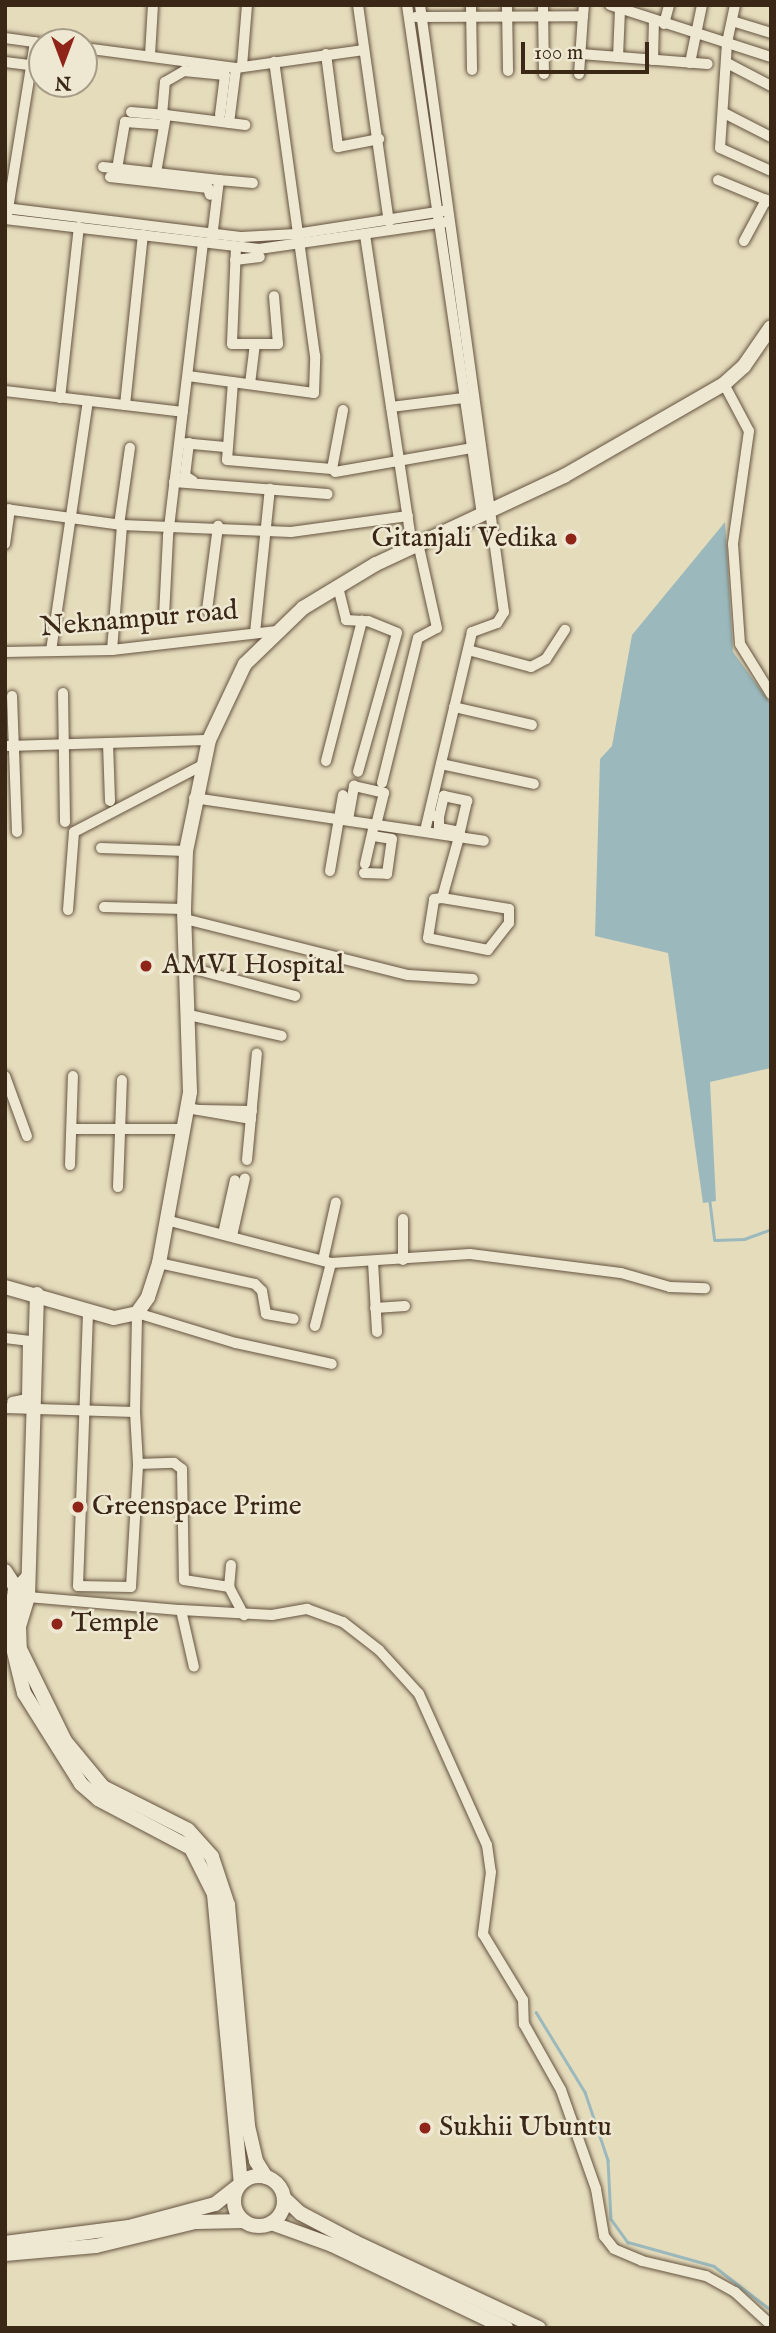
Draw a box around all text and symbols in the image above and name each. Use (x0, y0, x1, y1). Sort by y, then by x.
north arrow (28, 28, 98, 98)
scale bar (524, 28, 652, 72)
text: 100 m (534, 40, 583, 67)
text: N (55, 70, 71, 94)
place label: Gitanjali Vedika (372, 522, 557, 556)
marker: Gitanjali Vedika (563, 531, 579, 547)
street label: Neknampur road (39, 595, 239, 645)
place label: AMVI Hospital (162, 949, 344, 983)
marker: AMVI Hospital (136, 956, 156, 976)
place label: Greenspace Prime (92, 1490, 302, 1524)
marker: Greenspace Prime (70, 1499, 86, 1515)
place label: Temple (71, 1607, 159, 1641)
marker: Temple (49, 1616, 65, 1632)
place label: Sukhii Ubuntu (439, 2111, 612, 2145)
marker: Sukhii Ubuntu (417, 2120, 433, 2136)

